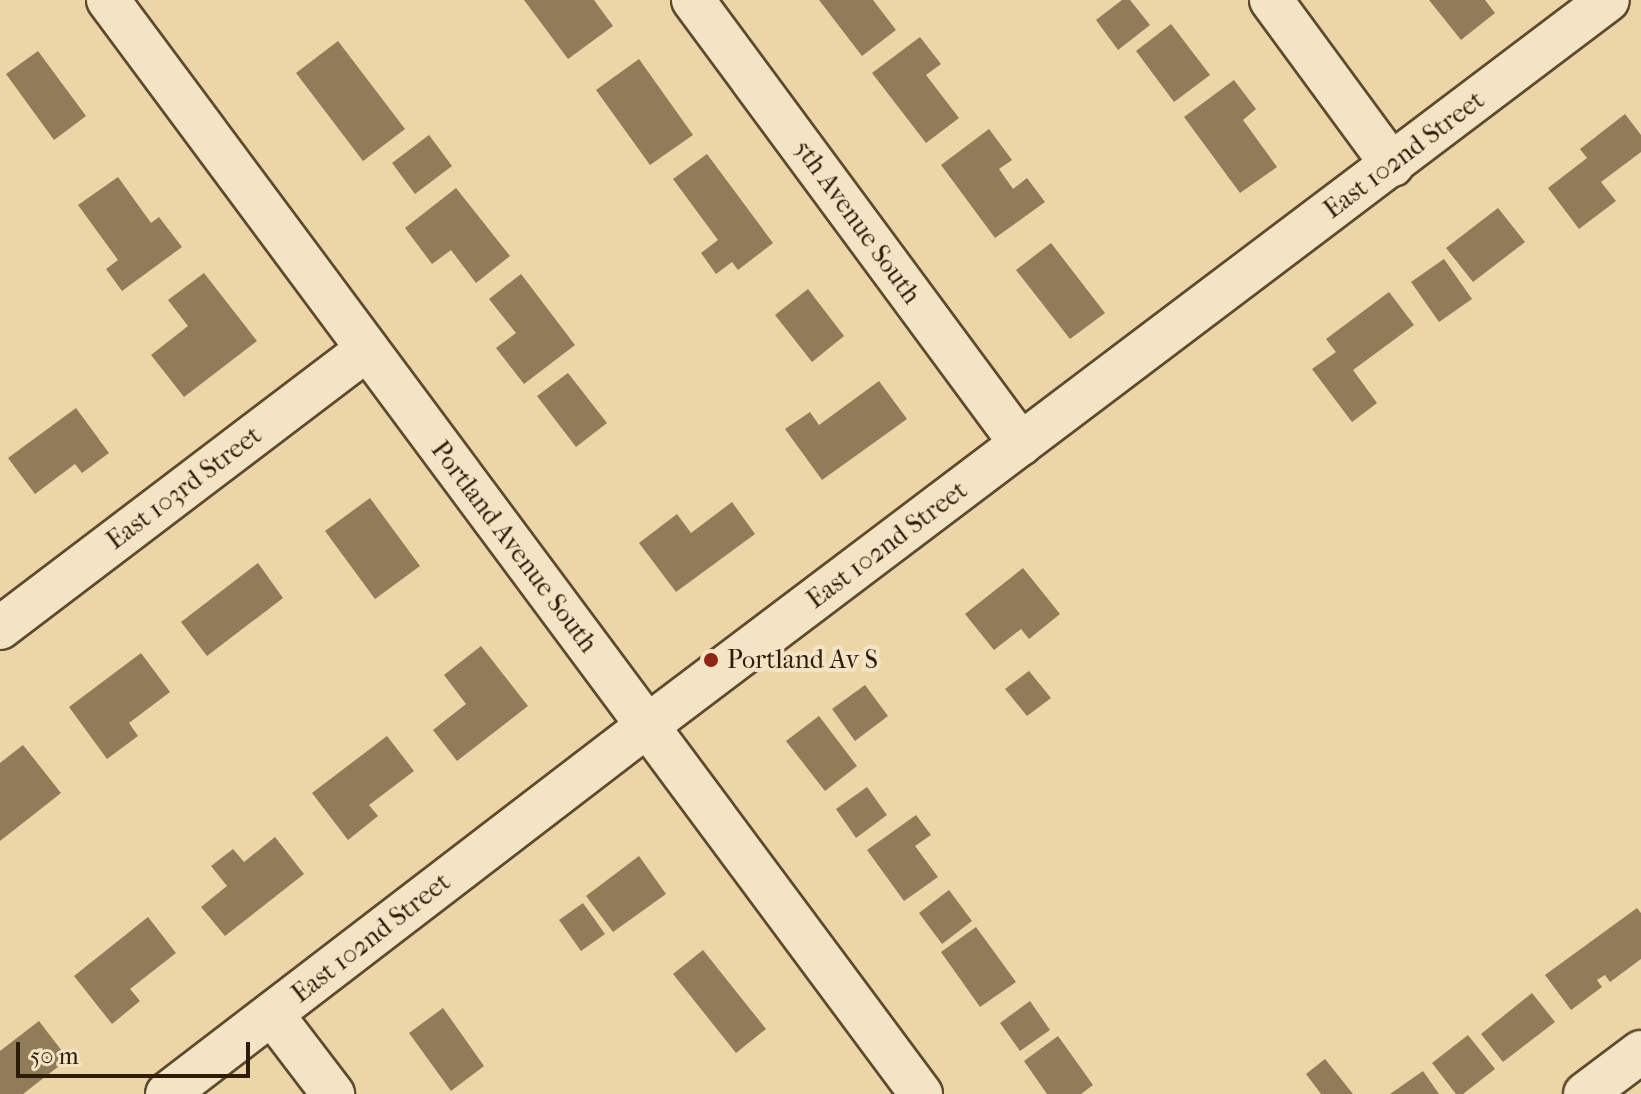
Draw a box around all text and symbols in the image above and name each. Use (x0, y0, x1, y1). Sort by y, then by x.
street label: East 102nd Street (1318, 85, 1490, 225)
street label: 5th Avenue South (787, 134, 927, 310)
street label: East 103rd Street (101, 420, 267, 556)
street label: Portland Avenue South (424, 435, 604, 659)
street label: East 102nd Street (801, 475, 973, 615)
place label: Portland Av S (727, 644, 878, 676)
marker: Portland Av S (702, 651, 720, 669)
street label: East 102nd Street (286, 866, 456, 1010)
scale bar (20, 1026, 254, 1076)
text: 50 m (30, 1042, 79, 1070)

